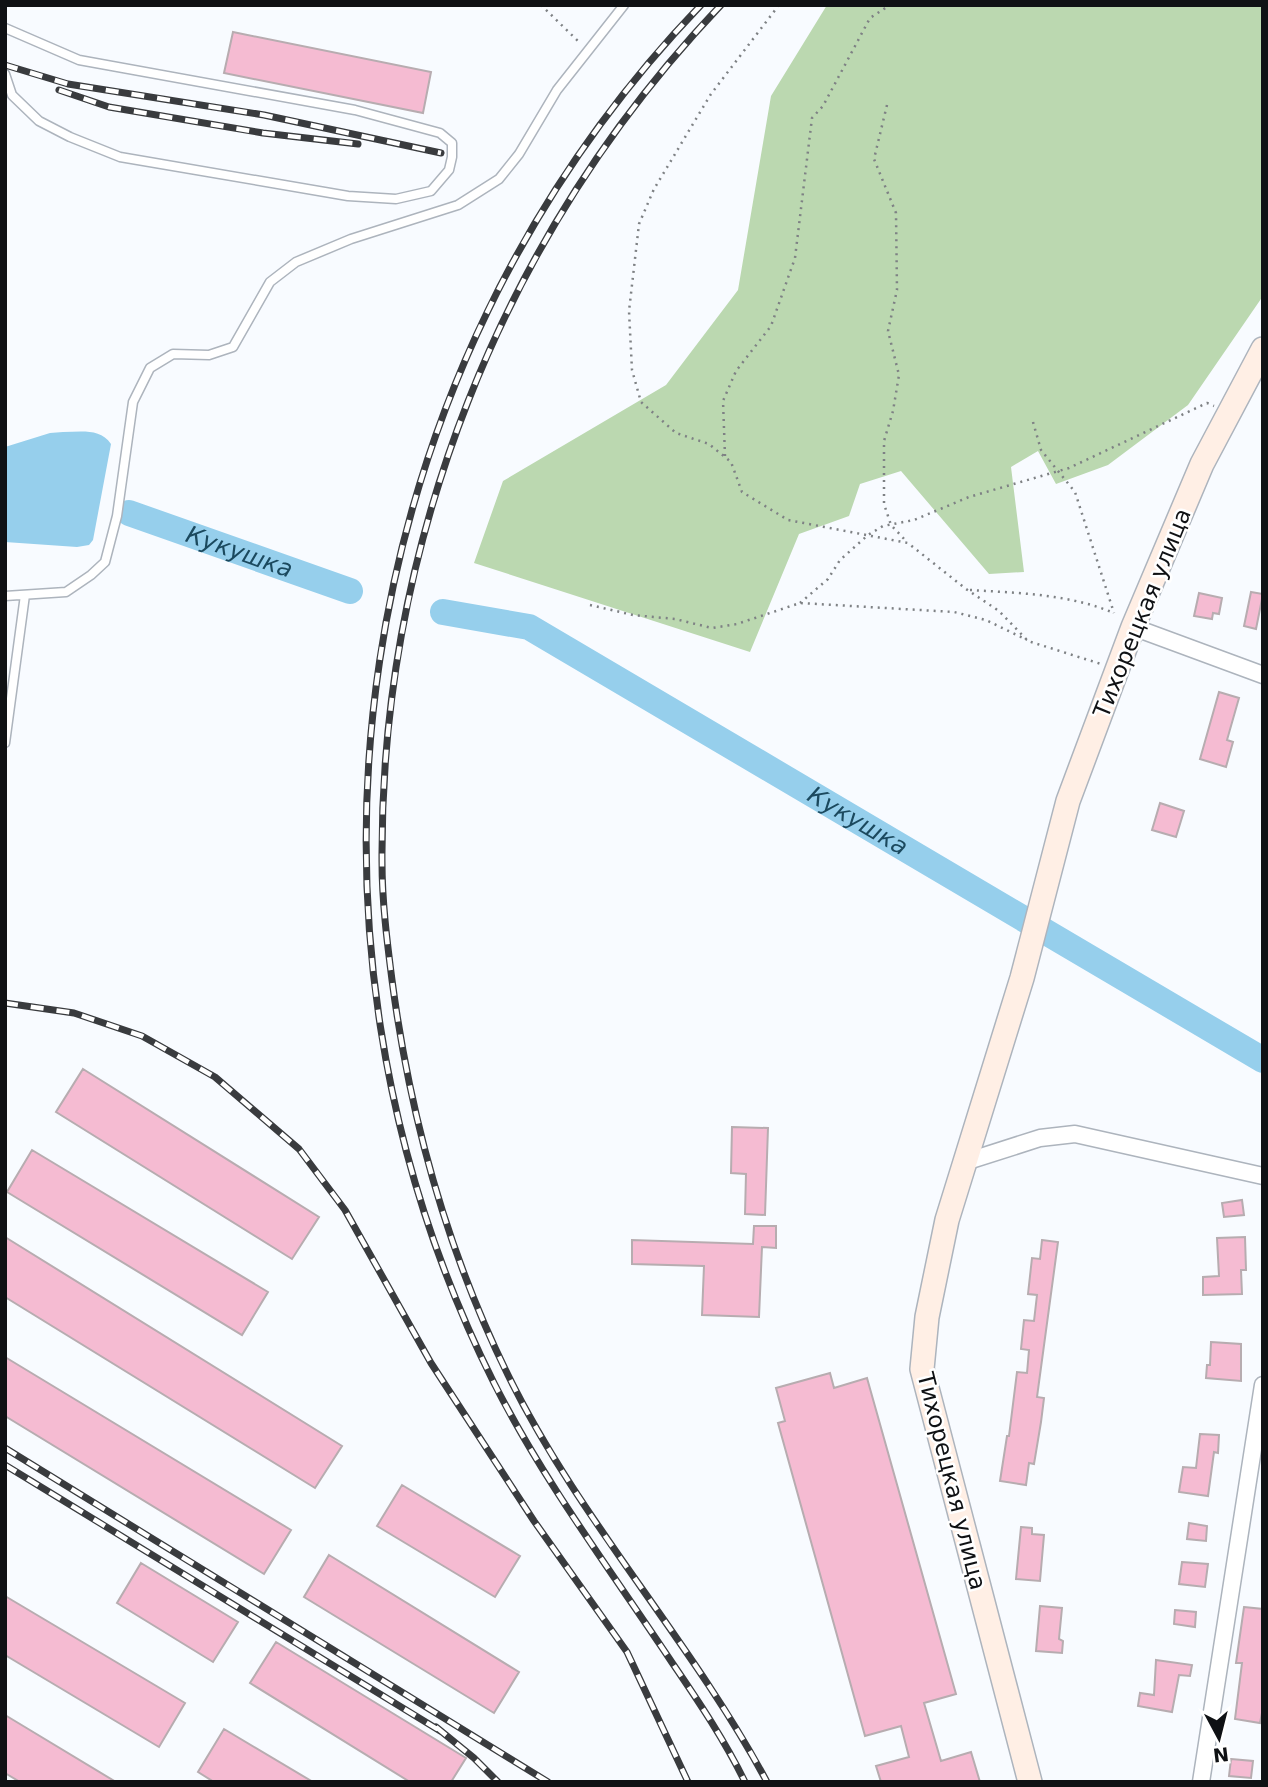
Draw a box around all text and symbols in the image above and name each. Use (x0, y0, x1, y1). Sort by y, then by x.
street label: Тихорецкая улица (1088, 505, 1196, 722)
water label: Кукушка (182, 520, 296, 584)
water label: Кукушка (803, 781, 913, 861)
street label: Тихорецкая улица (912, 1369, 992, 1592)
north arrow (1184, 1703, 1254, 1773)
text: N (1212, 1743, 1230, 1767)

